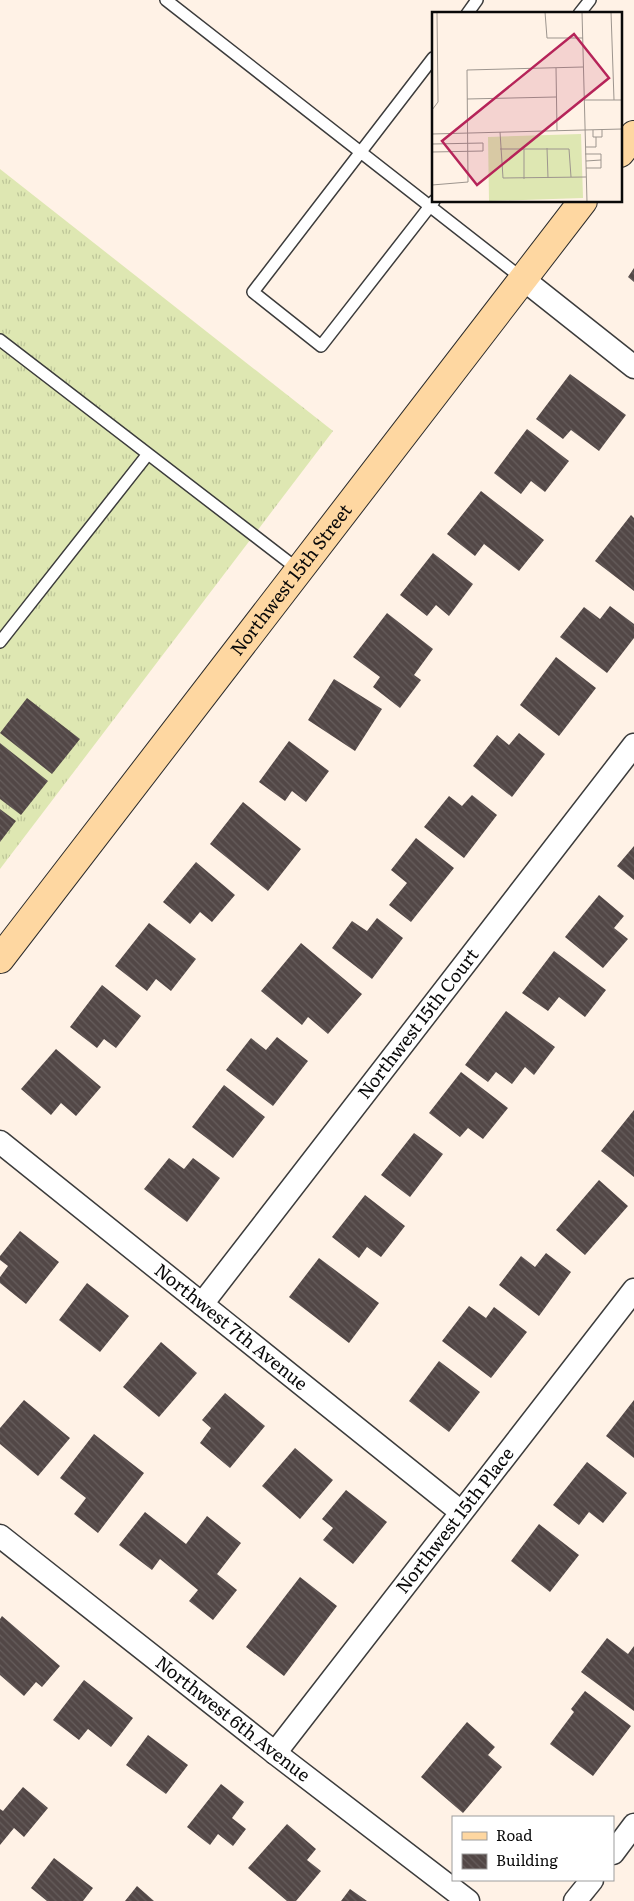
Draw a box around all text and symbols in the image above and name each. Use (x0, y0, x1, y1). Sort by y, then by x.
inset map (432, 12, 622, 202)
street label: Northwest 15th Street (223, 497, 358, 661)
street label: Northwest 15th Court (350, 941, 485, 1104)
street label: Northwest 7th Avenue (149, 1256, 314, 1396)
street label: Northwest 15th Place (389, 1441, 519, 1599)
street label: Northwest 6th Avenue (150, 1649, 317, 1787)
legend (452, 1816, 614, 1881)
text: Road (496, 1823, 532, 1846)
text: Building (496, 1848, 558, 1871)

